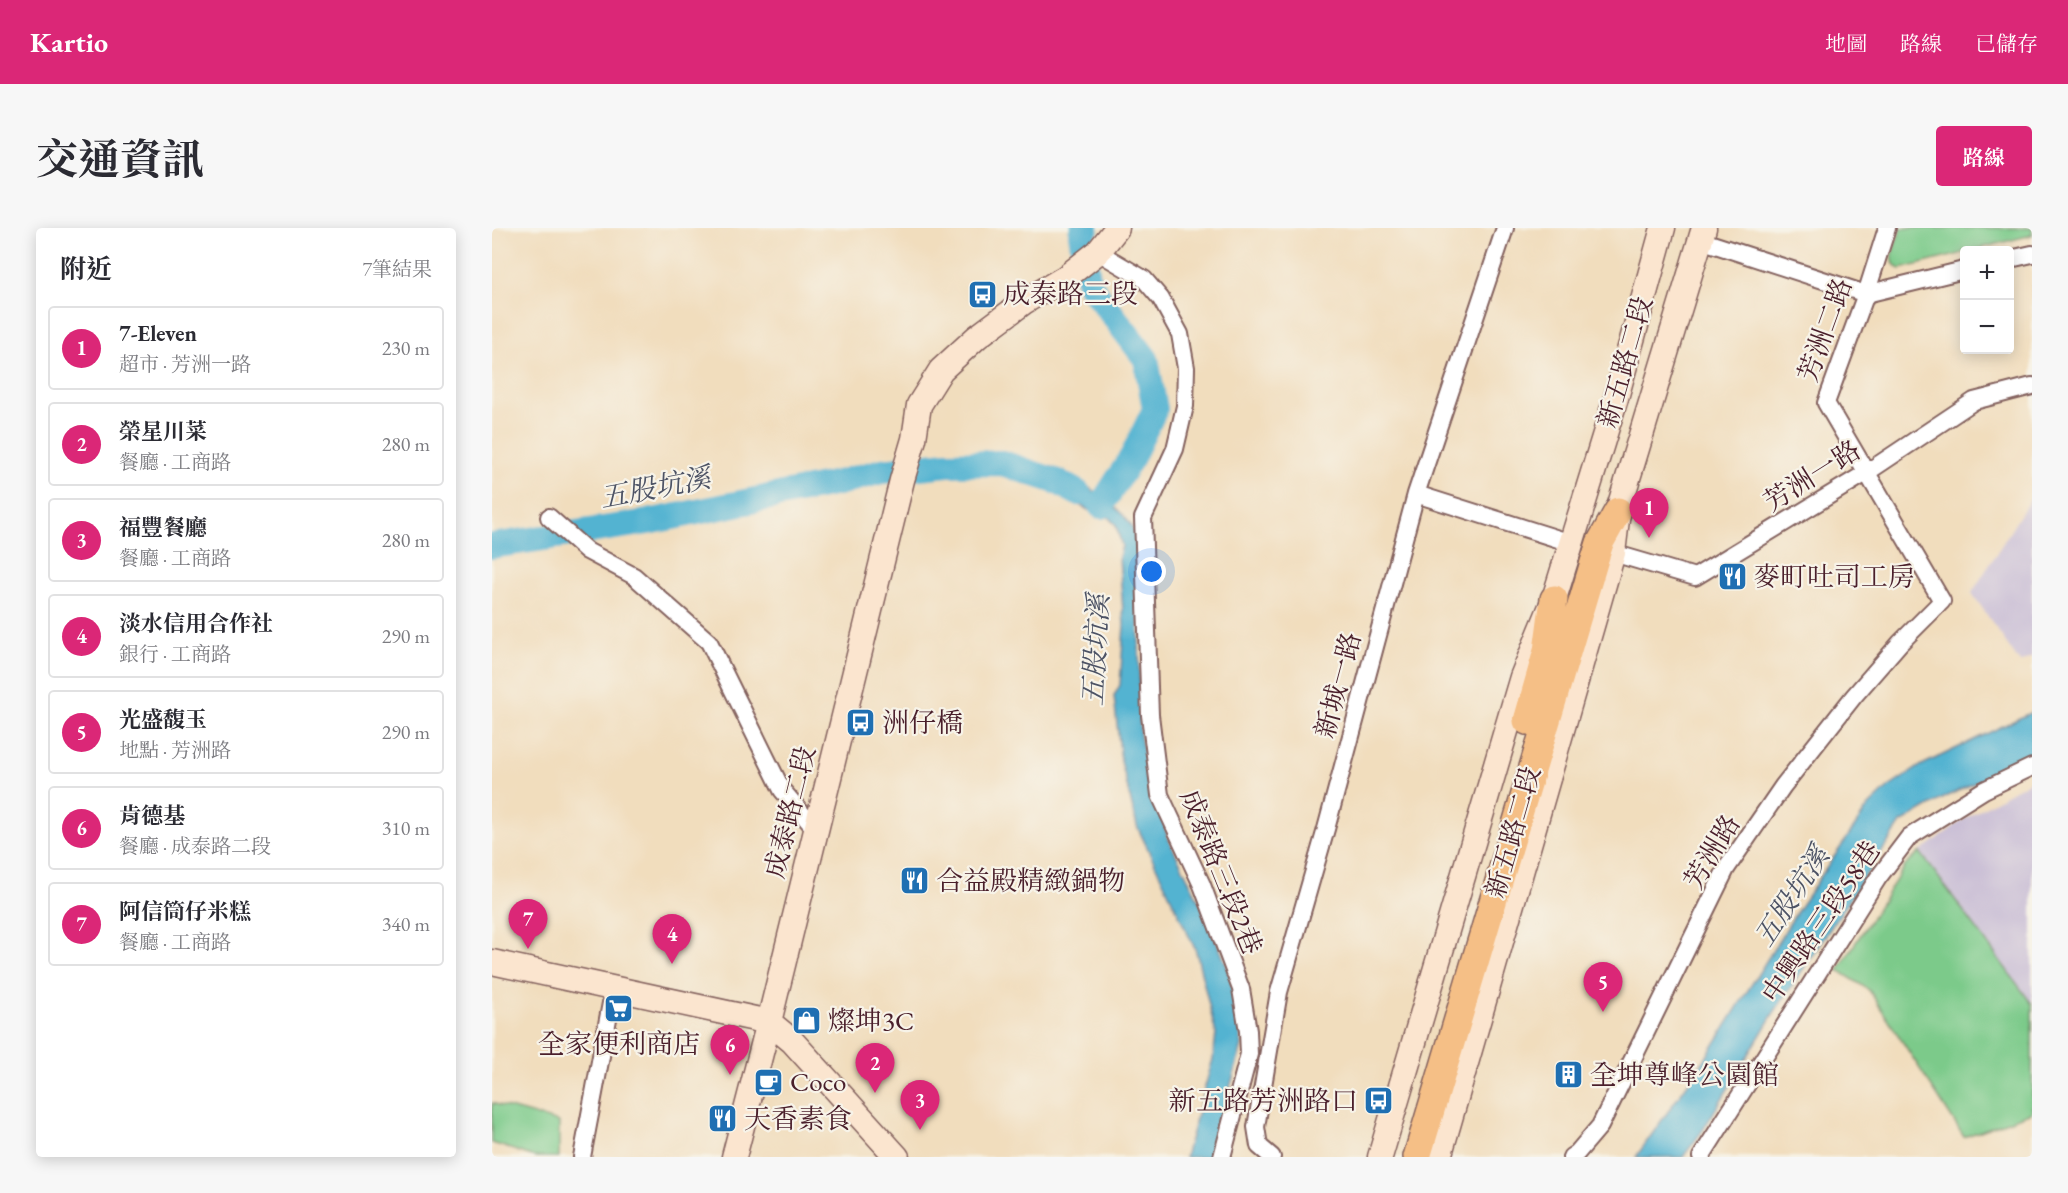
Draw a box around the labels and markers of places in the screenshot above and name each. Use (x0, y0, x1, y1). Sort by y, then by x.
place label: 成泰路三段 (1003, 276, 1138, 311)
bus stop icon: 成泰路三段 (966, 278, 998, 310)
pin: 1 (1630, 488, 1668, 538)
place label: 麥町吐司工房 (1753, 559, 1915, 594)
restaurant icon: 麥町吐司工房 (1716, 561, 1748, 593)
place label: 洲仔橋 (882, 705, 963, 740)
bus stop icon: 洲仔橋 (845, 707, 877, 739)
place label: 合益殿精緻鍋物 (936, 863, 1125, 898)
restaurant icon: 合益殿精緻鍋物 (899, 865, 931, 897)
pin: 7 (508, 900, 548, 949)
pin: 4 (652, 914, 692, 964)
pin: 5 (1584, 962, 1622, 1012)
supermarket icon: 全家便利商店 (603, 993, 635, 1025)
place label: 燦坤3C (828, 1003, 914, 1038)
shop icon: 燦坤3C (791, 1005, 823, 1037)
place label: 全家便利商店 (538, 1026, 700, 1061)
pin: 6 (710, 1026, 750, 1075)
pin: 2 (856, 1044, 895, 1093)
place label: 全坤尊峰公園館 (1590, 1057, 1779, 1092)
building icon: 全坤尊峰公園館 (1553, 1059, 1585, 1091)
place label: Coco (790, 1064, 846, 1099)
cafe icon: Coco (753, 1066, 785, 1098)
pin: 3 (900, 1080, 940, 1130)
place label: 新五路芳洲路口 (1169, 1083, 1358, 1118)
bus stop icon: 新五路芳洲路口 (1363, 1085, 1395, 1117)
place label: 天香素食 (744, 1101, 852, 1136)
restaurant icon: 天香素食 (707, 1103, 739, 1135)

